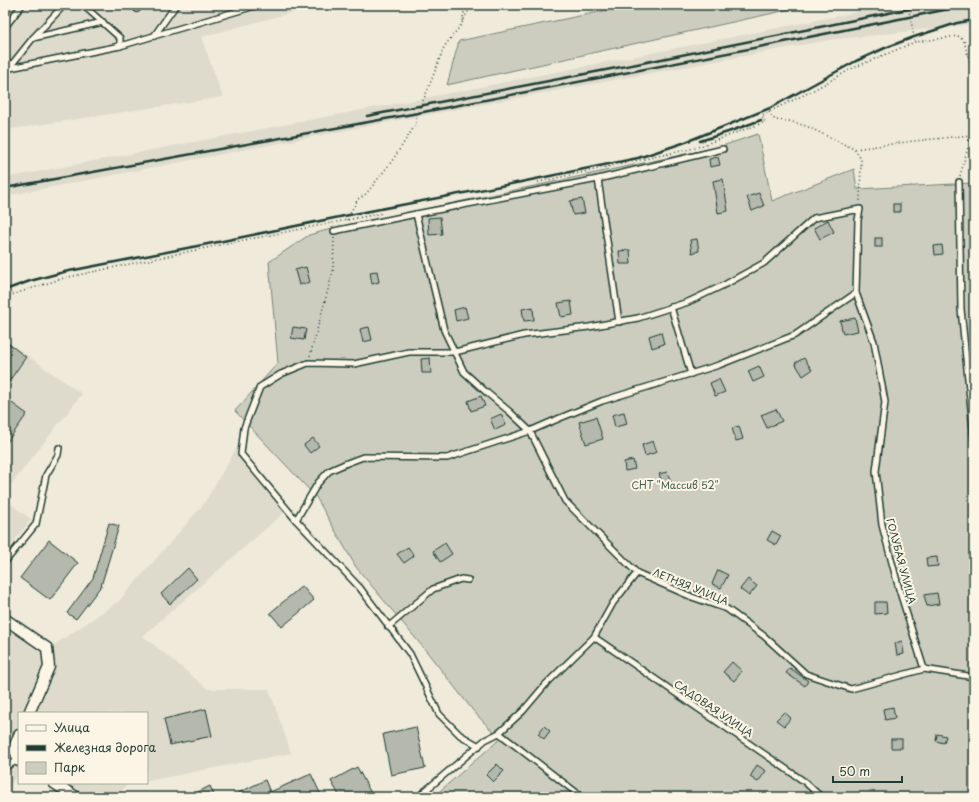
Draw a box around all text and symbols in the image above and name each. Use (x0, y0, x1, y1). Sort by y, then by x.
park label: СНТ "Массив 52" (631, 477, 719, 492)
street label: ГОЛУБАЯ УЛИЦА (883, 516, 921, 606)
street label: ЛЕТНЯЯ УЛИЦА (651, 564, 731, 608)
street label: САДОВАЯ УЛИЦА (671, 676, 757, 740)
legend (18, 712, 148, 784)
text: Улица (54, 718, 90, 736)
text: Железная дорога (54, 738, 157, 756)
text: Парк (54, 758, 86, 776)
scale bar (833, 758, 902, 784)
text: 50 m (839, 762, 870, 780)

